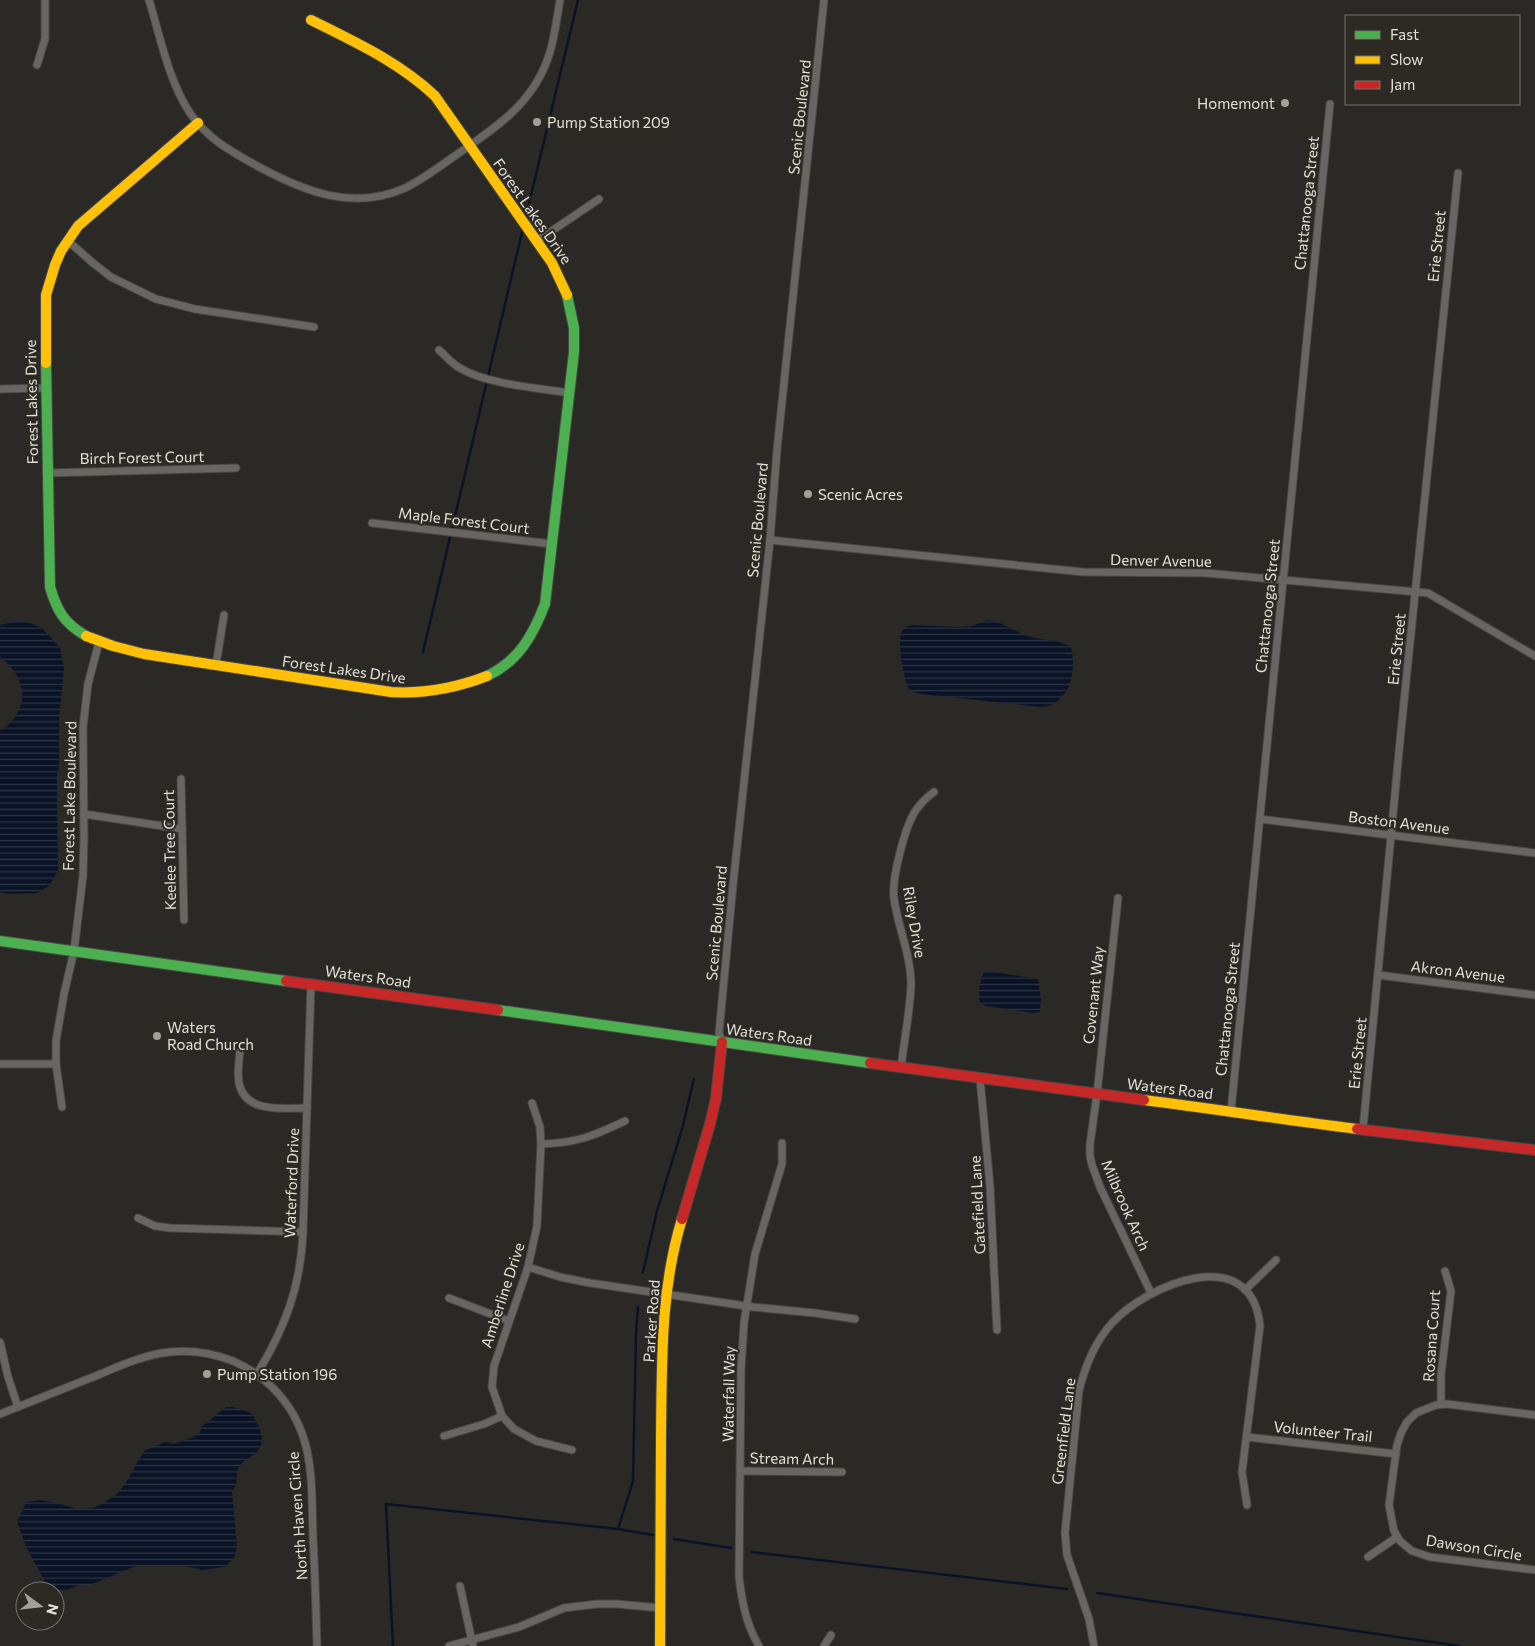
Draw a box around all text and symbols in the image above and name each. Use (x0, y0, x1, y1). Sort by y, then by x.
legend (1345, 15, 1520, 105)
text: Fast (1390, 25, 1419, 43)
text: Slow (1390, 50, 1423, 68)
street label: Scenic Boulevard (784, 59, 814, 175)
text: Jam (1390, 75, 1415, 93)
place label: Homemont (1197, 94, 1275, 112)
marker: Homemont (1279, 97, 1291, 109)
place label: Pump Station 209 (547, 113, 670, 131)
marker: Pump Station 209 (531, 116, 543, 128)
street label: Chattanooga Street (1290, 135, 1322, 271)
street label: Forest Lakes Drive (490, 155, 576, 267)
street label: Erie Street (1423, 209, 1449, 283)
street label: Forest Lakes Drive (21, 339, 41, 465)
street label: Birch Forest Court (80, 447, 204, 467)
street label: Scenic Boulevard (743, 462, 771, 578)
place label: Scenic Acres (818, 485, 903, 503)
marker: Scenic Acres (802, 488, 814, 500)
street label: Maple Forest Court (397, 503, 531, 537)
street label: Chattanooga Street (1251, 538, 1283, 674)
street label: Denver Avenue (1110, 550, 1212, 570)
street label: Erie Street (1383, 612, 1409, 686)
street label: Forest Lakes Drive (281, 651, 407, 687)
street label: Forest Lake Boulevard (59, 721, 79, 871)
street label: Keelee Tree Court (159, 790, 179, 910)
street label: Boston Avenue (1347, 807, 1451, 837)
street label: Scenic Boulevard (702, 865, 730, 981)
street label: Riley Drive (900, 885, 930, 959)
street label: Chattanooga Street (1211, 941, 1243, 1077)
street label: Covenant Way (1079, 945, 1107, 1045)
street label: Akron Avenue (1410, 956, 1506, 986)
street label: Waters Road (324, 961, 412, 991)
street label: Erie Street (1344, 1016, 1370, 1090)
place label: Waters Road Church (167, 1018, 254, 1053)
street label: Waters Road (725, 1019, 813, 1049)
marker: Waters Road Church (151, 1030, 163, 1042)
street label: Waters Road (1126, 1074, 1214, 1102)
street label: Waterford Drive (280, 1127, 302, 1238)
street label: Gatefield Lane (965, 1155, 989, 1255)
street label: Milbrook Arch (1098, 1157, 1154, 1253)
street label: Amberline Drive (477, 1240, 528, 1350)
street label: Parker Road (639, 1279, 663, 1363)
street label: Rosana Court (1419, 1289, 1443, 1383)
street label: Waterfall Way (718, 1345, 738, 1442)
place label: Pump Station 196 (217, 1365, 337, 1383)
marker: Pump Station 196 (201, 1368, 213, 1380)
street label: Greenfield Lane (1048, 1377, 1078, 1485)
street label: Volunteer Trail (1273, 1417, 1373, 1445)
street label: Stream Arch (750, 1448, 834, 1468)
street label: North Haven Circle (284, 1451, 310, 1581)
street label: Dawson Circle (1425, 1531, 1523, 1563)
north arrow (15, 1581, 65, 1631)
text: N (43, 1602, 63, 1617)

